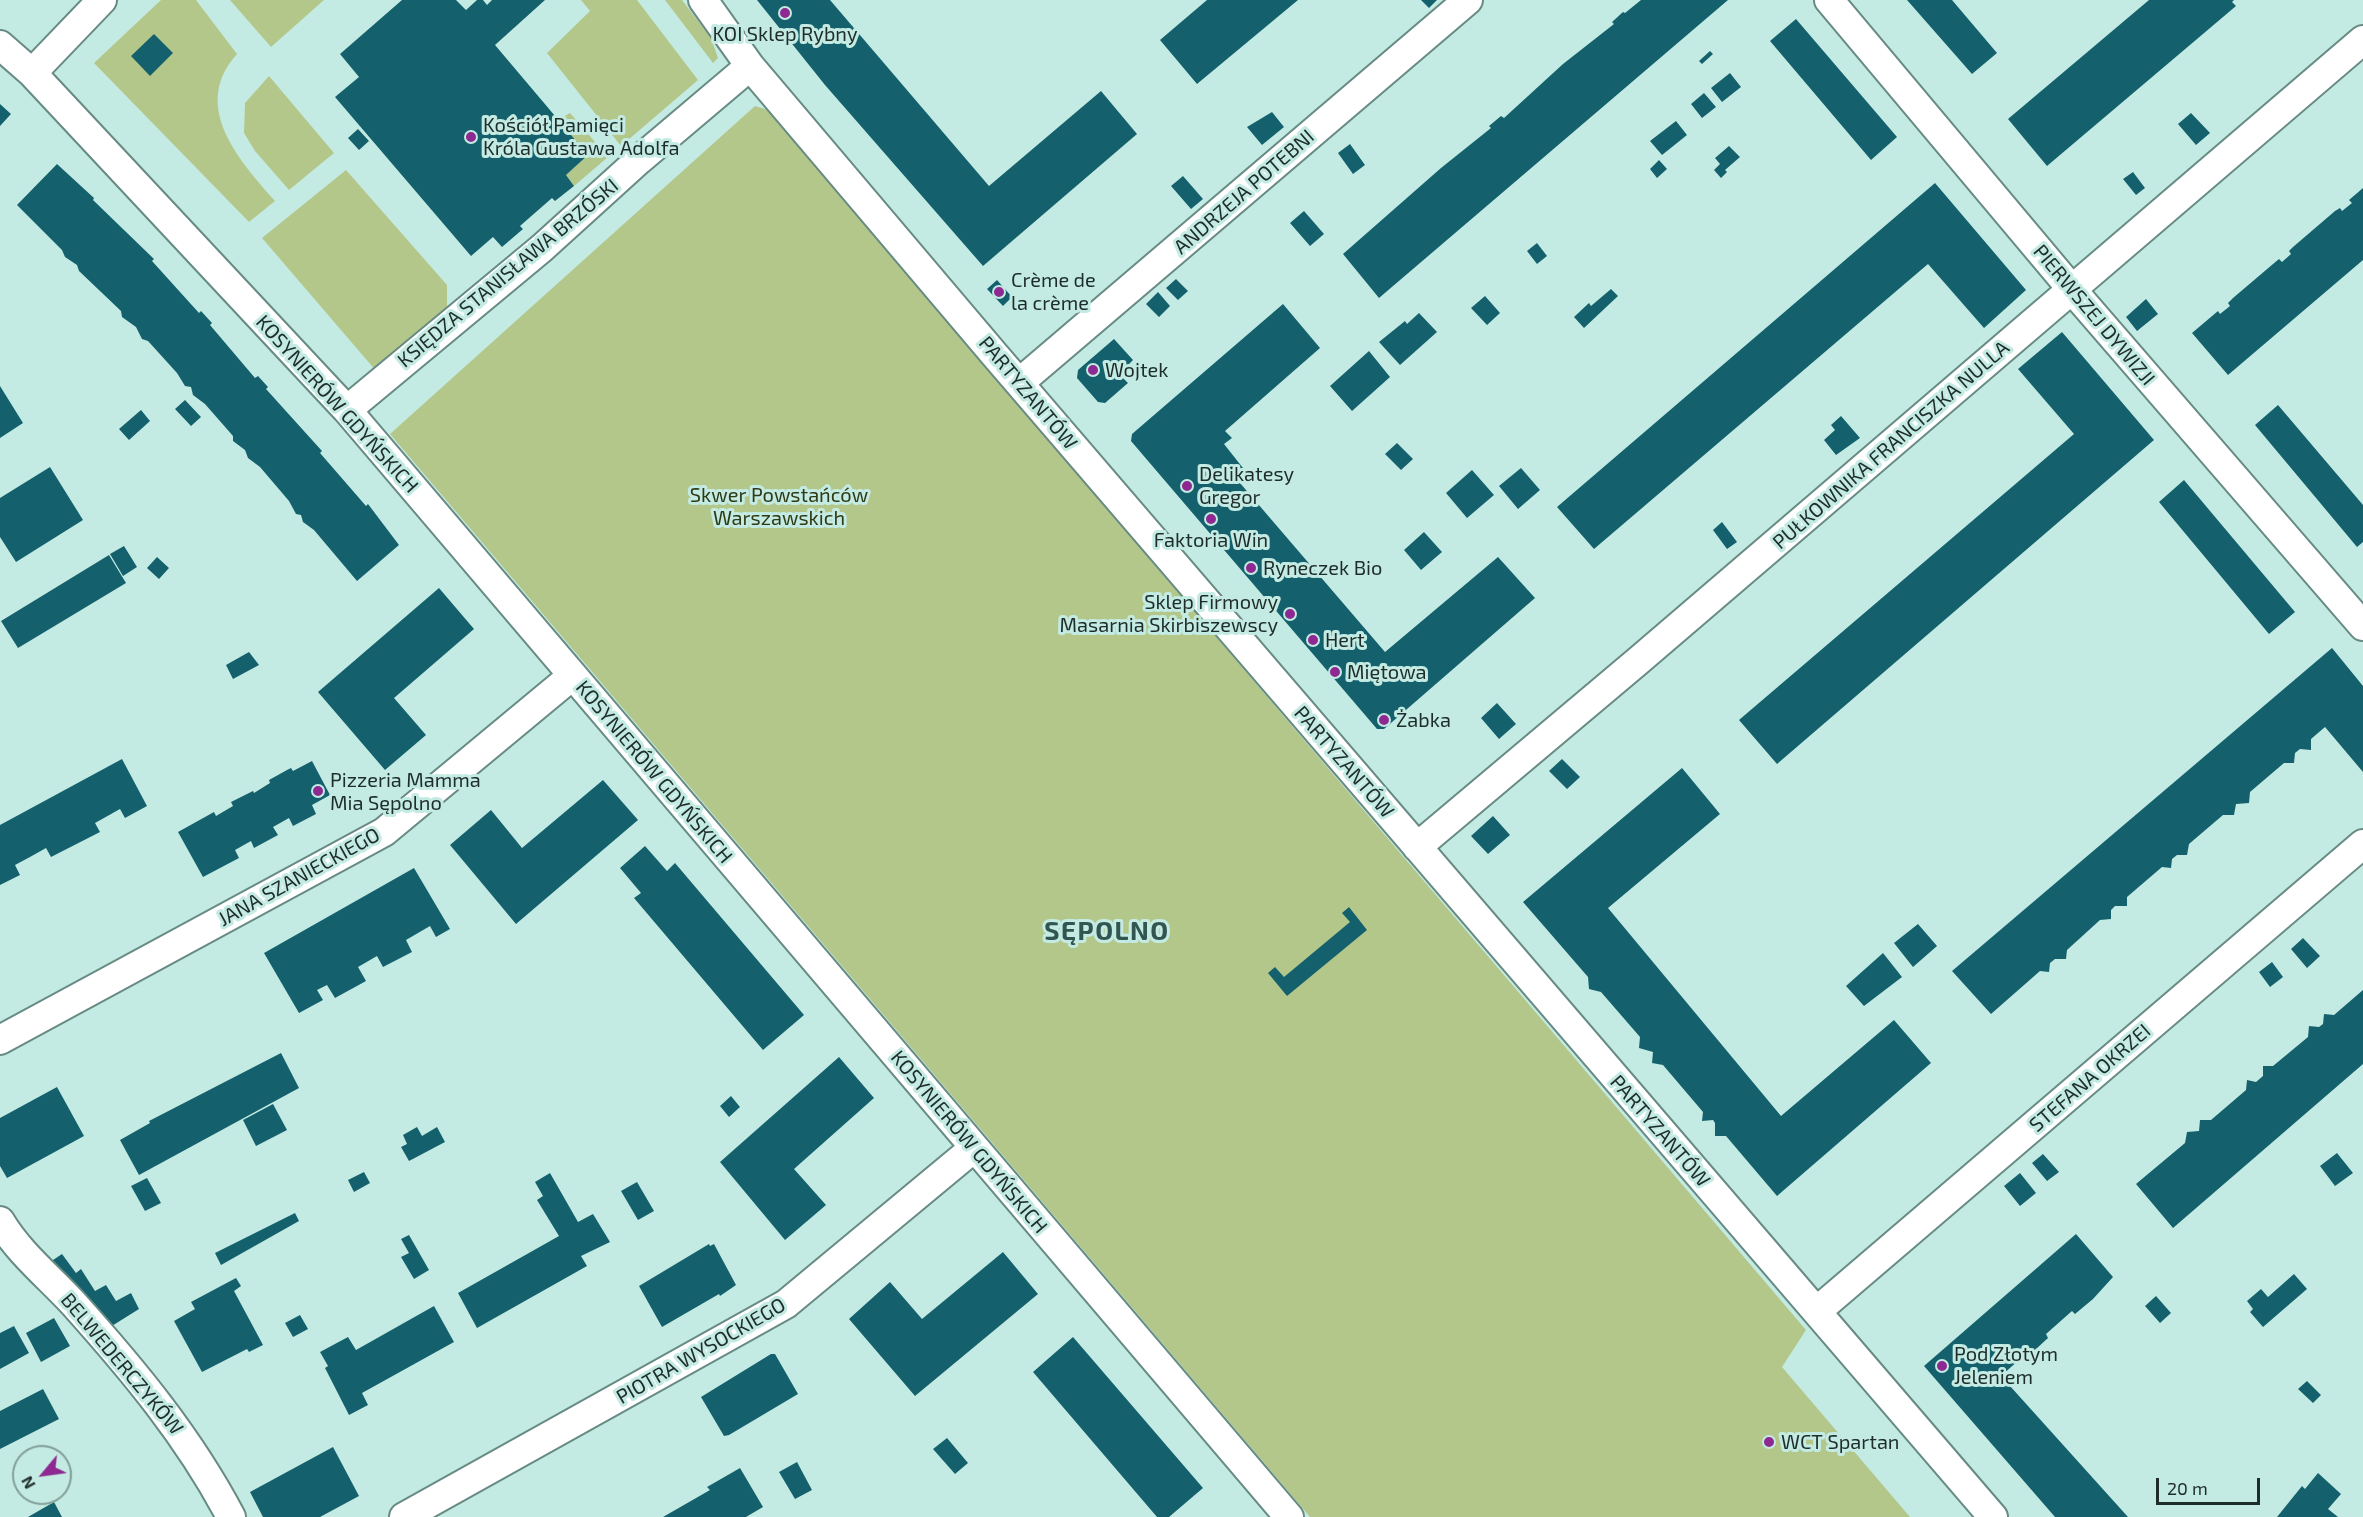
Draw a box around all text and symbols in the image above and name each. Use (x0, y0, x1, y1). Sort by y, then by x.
marker: KOI Sklep Rybny (778, 6, 792, 20)
place label: KOI Sklep Rybny (712, 22, 858, 46)
place label: Kościół Pamięci Króla Gustawa Adolfa (483, 113, 680, 160)
street label: ANDRZEJA POTEBNI (1169, 125, 1319, 259)
marker: Kościół Pamięci Króla Gustawa Adolfa (464, 130, 478, 144)
street label: KSIĘDZA STANISŁAWA BRZÓSKI (393, 174, 623, 372)
street label: PIERWSZEJ DYWIZJI (2028, 240, 2160, 390)
place label: Crème de la crème (1011, 268, 1096, 315)
marker: Crème de la crème (992, 285, 1006, 299)
street label: KOSYNIERÓW GDYŃSKICH (251, 310, 423, 498)
street label: PARTYZANTÓW (974, 332, 1082, 454)
street label: PUŁKOWNIKA FRANCISZKA NULLA (1768, 336, 2014, 554)
place label: Wojtek (1105, 358, 1168, 382)
marker: Wojtek (1086, 363, 1100, 377)
place label: Delikatesy Gregor (1199, 462, 1294, 509)
marker: Delikatesy Gregor (1180, 479, 1194, 493)
park label: Skwer Powstańców Warszawskich (690, 483, 868, 530)
marker: Faktoria Win (1204, 512, 1218, 526)
place label: Faktoria Win (1154, 528, 1268, 552)
place label: Ryneczek Bio (1263, 556, 1382, 580)
marker: Ryneczek Bio (1244, 561, 1258, 575)
place label: Sklep Firmowy Masarnia Skirbiszewscy (1059, 590, 1278, 637)
marker: Sklep Firmowy Masarnia Skirbiszewscy (1283, 607, 1297, 621)
place label: Hert (1325, 628, 1365, 652)
marker: Hert (1306, 633, 1320, 647)
place label: Miętowa (1347, 660, 1427, 684)
marker: Miętowa (1328, 665, 1342, 679)
street label: KOSYNIERÓW GDYŃSKICH (571, 676, 737, 868)
street label: PARTYZANTÓW (1289, 701, 1399, 823)
place label: Żabka (1396, 708, 1451, 732)
marker: Żabka (1377, 713, 1391, 727)
place label: Pizzeria Mamma Mia Sępolno (330, 768, 481, 815)
marker: Pizzeria Mamma Mia Sępolno (311, 784, 325, 798)
street label: JANA SZANIECKIEGO (214, 823, 384, 931)
district label: SĘPOLNO (1044, 915, 1170, 947)
street label: STEFANA OKRZEI (2025, 1019, 2155, 1137)
street label: KOSYNIERÓW GDYŃSKICH (886, 1046, 1052, 1238)
street label: PARTYZANTÓW (1605, 1070, 1715, 1192)
street label: BELWEDERCZYKÓW (56, 1288, 188, 1440)
street label: PIOTRA WYSOCKIEGO (612, 1293, 790, 1409)
place label: Pod Złotym Jeleniem (1954, 1342, 2058, 1389)
marker: Pod Złotym Jeleniem (1935, 1359, 1949, 1373)
place label: WCT Spartan (1781, 1430, 1899, 1454)
marker: WCT Spartan (1762, 1435, 1776, 1449)
north arrow (12, 1445, 72, 1505)
scale bar (2159, 1466, 2262, 1504)
text: N (16, 1473, 39, 1493)
text: 20 m (2167, 1477, 2208, 1499)

